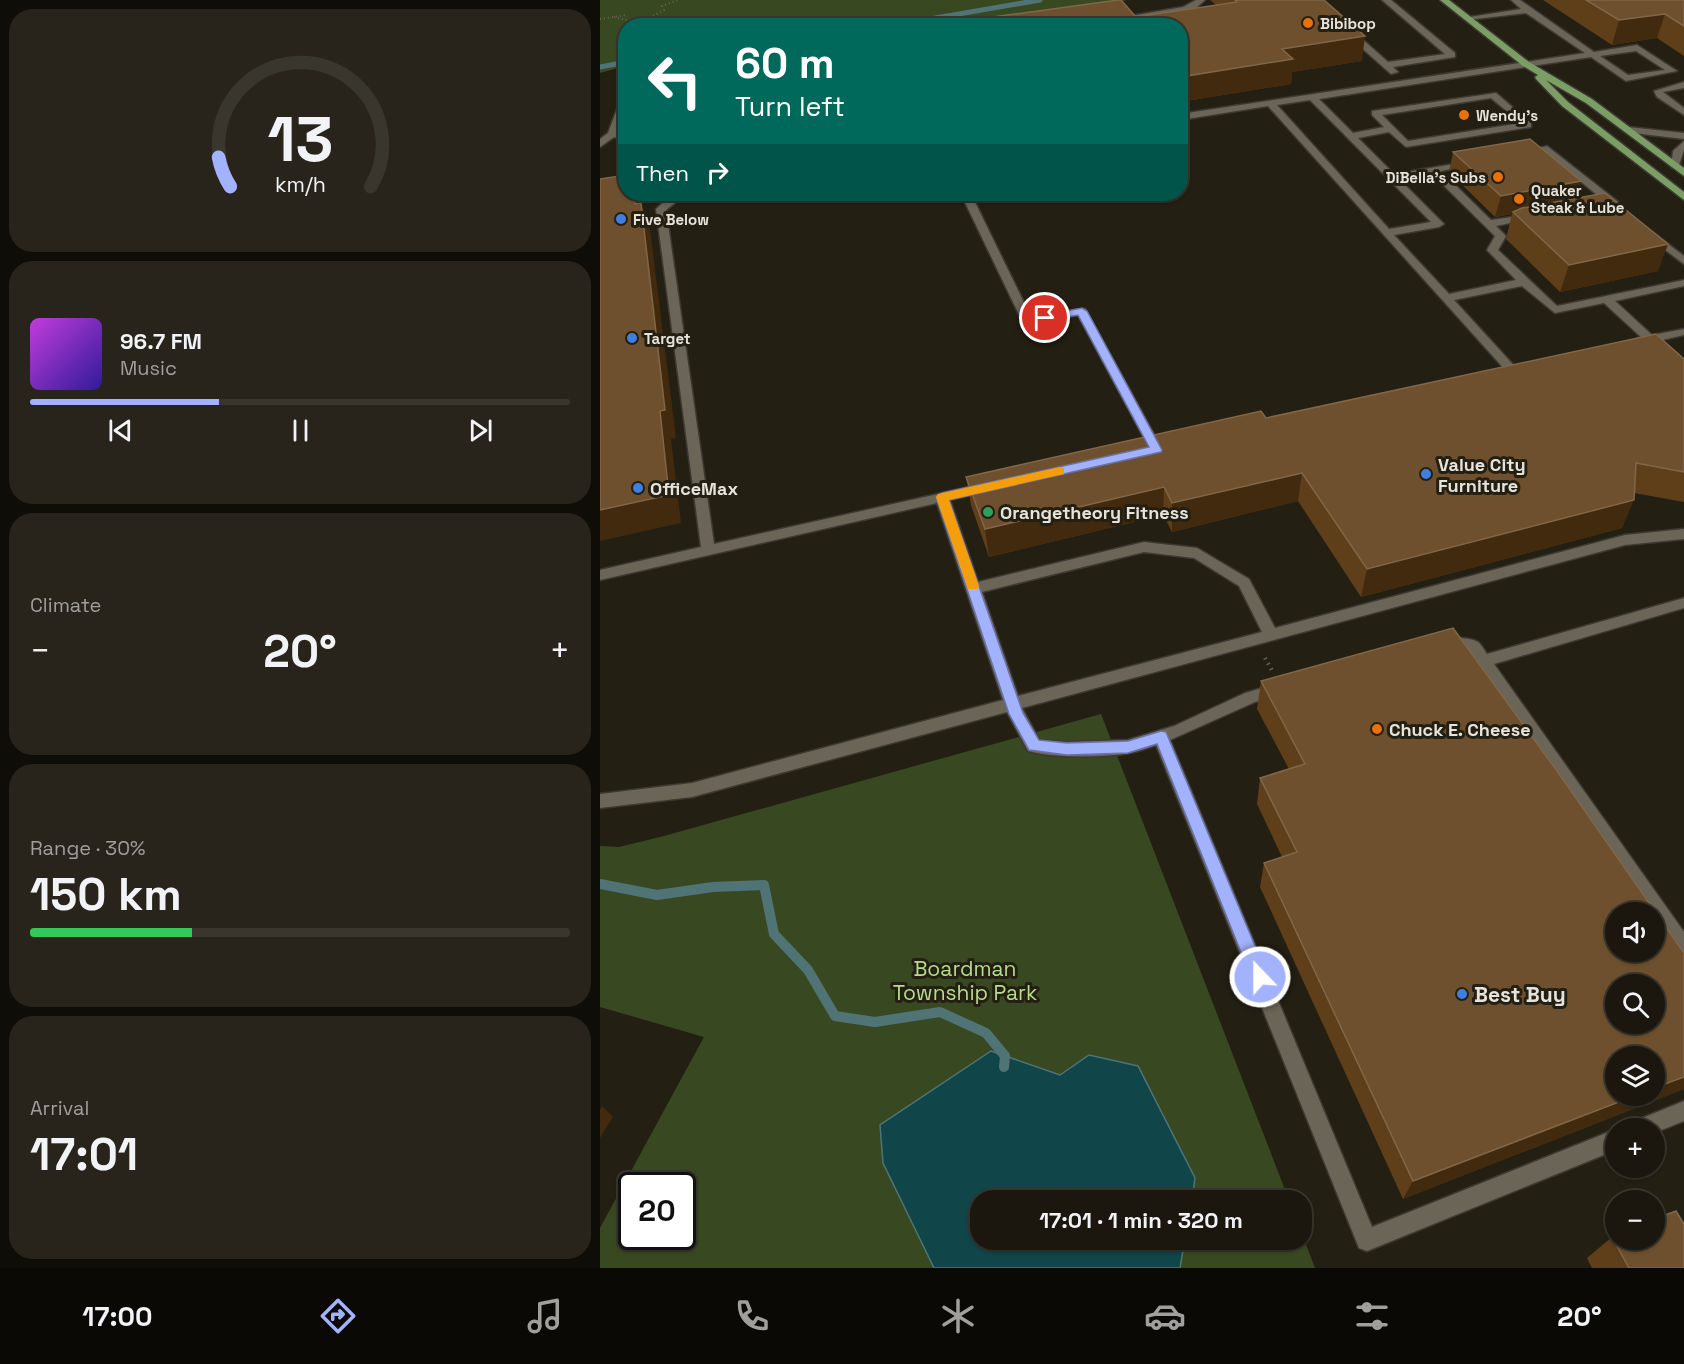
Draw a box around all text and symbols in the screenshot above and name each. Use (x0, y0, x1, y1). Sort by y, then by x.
place label: Bibibop (1320, 14, 1376, 33)
marker: Bibibop (1301, 16, 1315, 30)
text: 60 m (735, 37, 835, 90)
icon: left (636, 42, 714, 120)
text: Turn left (735, 89, 845, 124)
text: 13 (267, 101, 333, 180)
place label: Wendy's (1476, 106, 1538, 125)
marker: Wendy's (1457, 108, 1471, 122)
icon: right (701, 156, 734, 189)
text: Then (636, 159, 689, 187)
place label: DiBella's Subs (1385, 168, 1486, 187)
marker: DiBella's Subs (1491, 170, 1505, 184)
text: km/h (274, 172, 326, 199)
place label: Quaker Steak & Lube (1531, 181, 1625, 217)
marker: Quaker Steak & Lube (1512, 192, 1526, 206)
place label: Five Below (633, 210, 709, 229)
marker: Five Below (614, 212, 628, 226)
pin (1019, 292, 1070, 343)
icon: arrive (1028, 301, 1061, 334)
text: 96.7 FM (120, 327, 202, 355)
place label: Target (644, 329, 691, 348)
marker: Target (625, 331, 639, 345)
text: Music (120, 355, 177, 381)
icon: previous (104, 414, 137, 447)
icon: pause (284, 414, 317, 447)
icon: next (464, 414, 497, 447)
place label: Value City Furniture (1438, 453, 1526, 497)
marker: Value City Furniture (1419, 467, 1433, 481)
place label: OfficeMax (650, 477, 738, 500)
marker: OfficeMax (631, 481, 645, 495)
place label: Orangetheory Fitness (1000, 501, 1189, 524)
marker: Orangetheory Fitness (981, 505, 995, 519)
text: Climate (30, 592, 101, 618)
text: 20° (263, 623, 337, 680)
text: − (30, 630, 50, 672)
text: + (550, 630, 570, 672)
place label: Chuck E. Cheese (1389, 718, 1531, 741)
marker: Chuck E. Cheese (1370, 722, 1384, 736)
text: Range · 30% (30, 835, 145, 861)
text: 150 km (30, 866, 182, 923)
map controls (1605, 902, 1665, 1250)
button: sound (1605, 902, 1665, 962)
position arrow (1228, 945, 1292, 1009)
park label: Boardman Township Park (893, 955, 1037, 1006)
button: search (1605, 974, 1665, 1034)
place label: Best Buy (1474, 981, 1566, 1008)
marker: Best Buy (1455, 987, 1469, 1001)
button: layers (1605, 1046, 1665, 1106)
text: Arrival (30, 1095, 89, 1121)
button: + (1605, 1118, 1665, 1178)
text: 17:01 (30, 1126, 138, 1183)
speed limit sign: 20 (618, 1172, 696, 1250)
button: − (1605, 1190, 1665, 1250)
text: 17:01 · 1 min · 320 m (1039, 1206, 1243, 1234)
icon: directions (317, 1295, 359, 1337)
icon: music (524, 1295, 566, 1337)
icon: phone (731, 1295, 773, 1337)
icon: climate (937, 1295, 979, 1337)
icon: car (1144, 1295, 1186, 1337)
icon: filters (1351, 1295, 1393, 1337)
text: 17:00 (82, 1299, 153, 1334)
text: 20° (1557, 1299, 1602, 1334)

